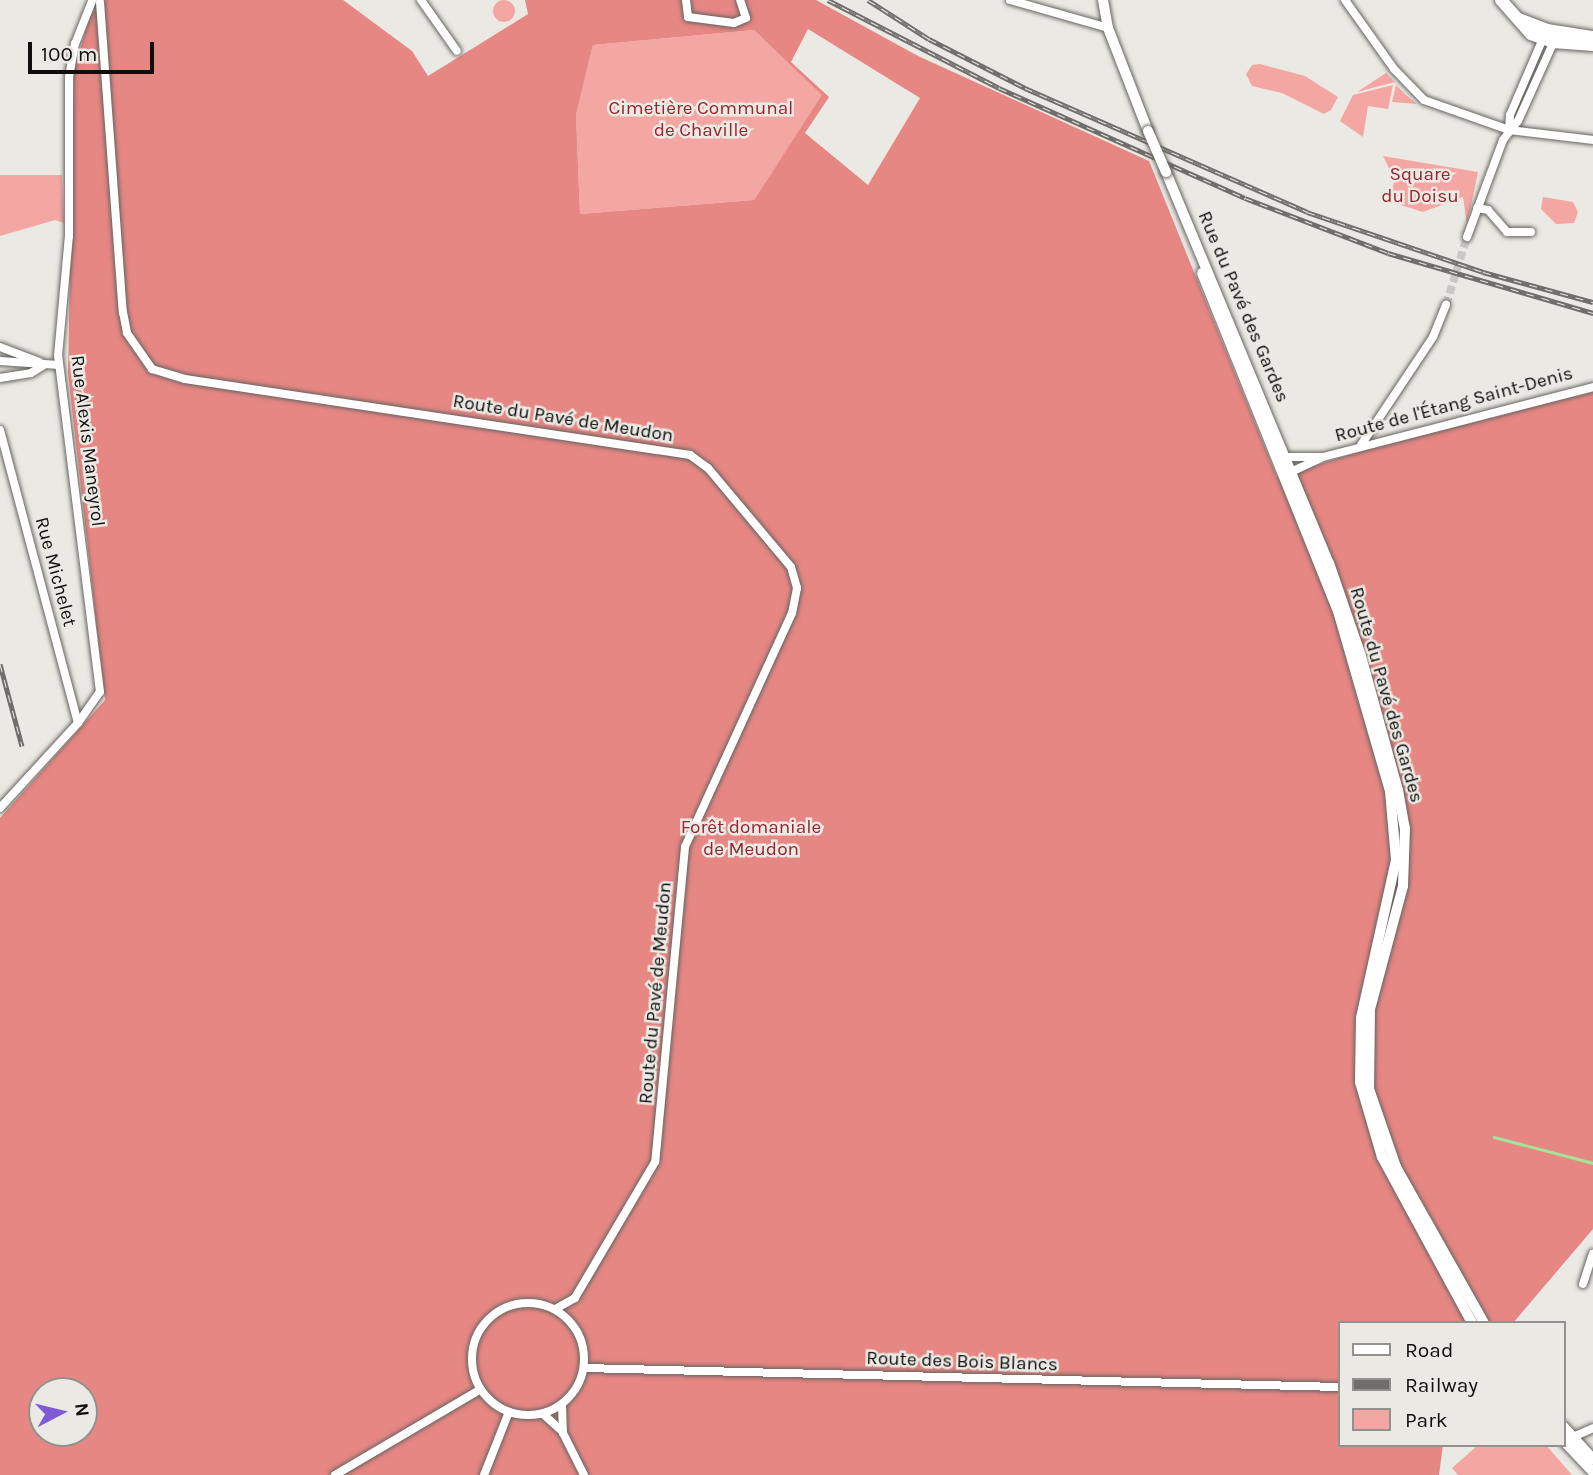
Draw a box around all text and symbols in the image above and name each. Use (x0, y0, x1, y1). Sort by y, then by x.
scale bar (32, 28, 158, 72)
text: 100 m (41, 42, 98, 66)
park label: Cimetière Communal de Chaville (609, 98, 793, 142)
park label: Square du Doisu (1381, 164, 1459, 208)
street label: Rue du Pavé des Gardes (1192, 208, 1294, 406)
street label: Rue Alexis Maneyrol (65, 354, 109, 528)
street label: Route de l'Étang Saint-Denis (1332, 362, 1576, 448)
street label: Route du Pavé de Meudon (451, 390, 675, 448)
street label: Rue Michelet (29, 515, 81, 629)
street label: Route du Pavé des Gardes (1344, 585, 1428, 805)
park label: Forêt domaniale de Meudon (681, 817, 821, 861)
street label: Route du Pavé de Meudon (635, 881, 677, 1105)
legend (1338, 1321, 1565, 1447)
text: Road (1405, 1338, 1453, 1362)
street label: Route des Bois Blancs (866, 1347, 1058, 1377)
text: Railway (1405, 1373, 1478, 1397)
north arrow (28, 1377, 98, 1447)
text: N (70, 1402, 94, 1418)
text: Park (1405, 1408, 1448, 1432)

